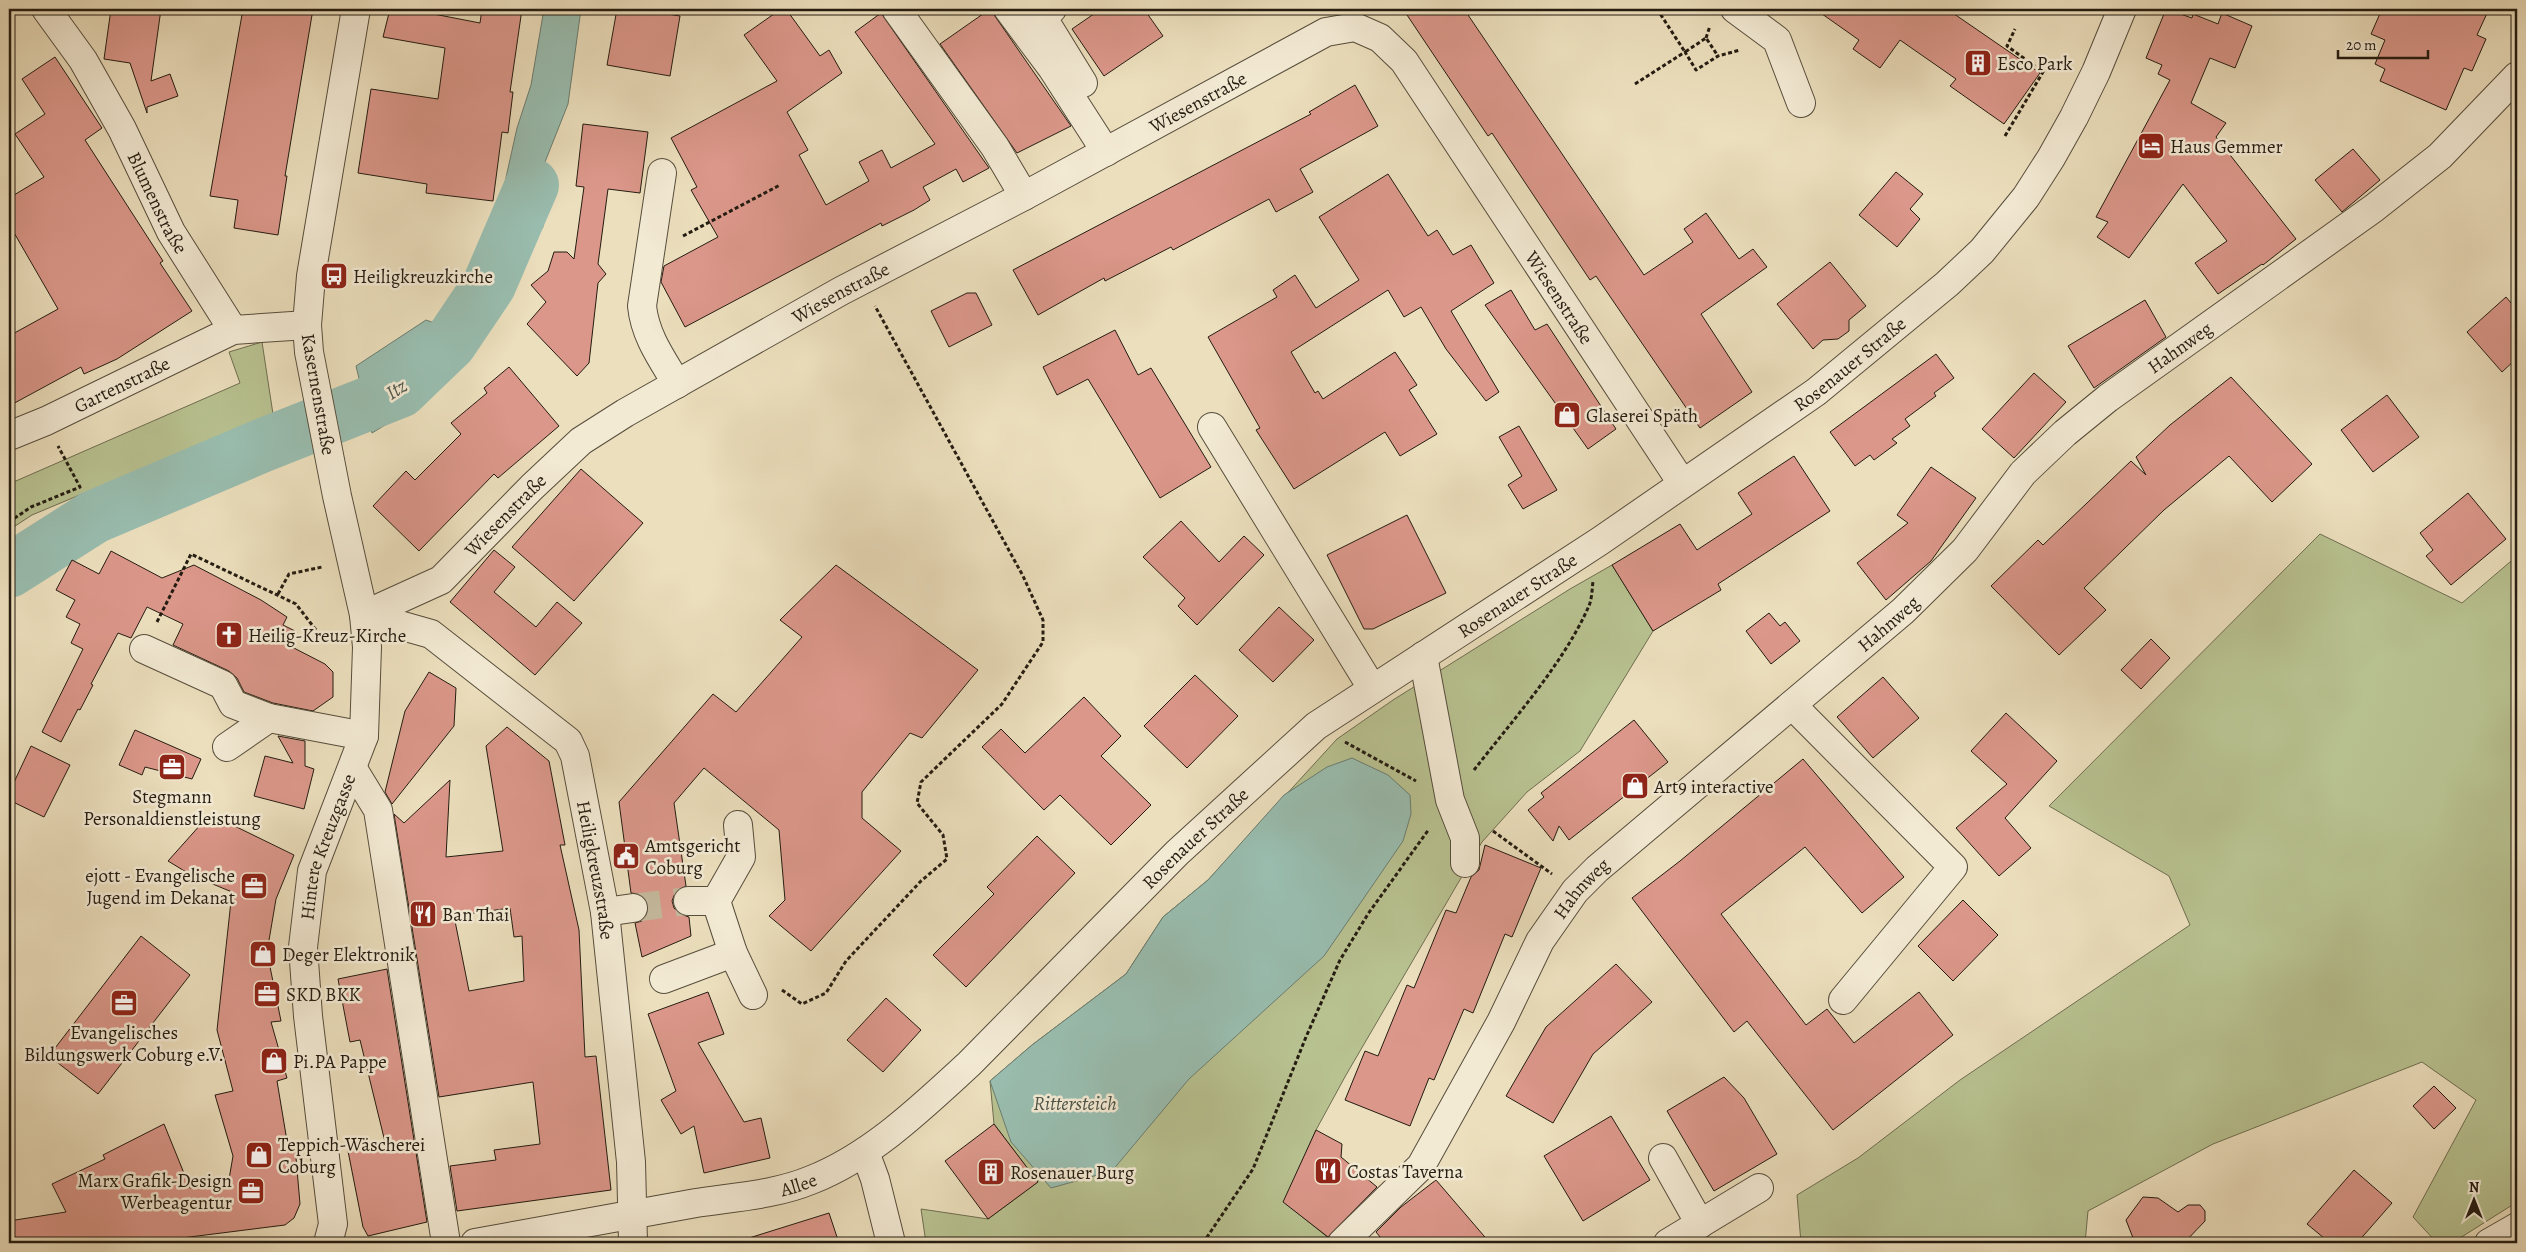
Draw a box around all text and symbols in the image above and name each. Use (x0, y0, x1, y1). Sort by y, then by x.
scale bar (2338, 28, 2428, 60)
text: 20 m (2346, 35, 2377, 55)
building icon: Esco Park (1963, 48, 1993, 78)
place label: Esco Park (1997, 51, 2073, 77)
street label: Wiesenstraße (1144, 66, 1251, 140)
hotel icon: Haus Gemmer (2136, 131, 2166, 161)
place label: Haus Gemmer (2170, 134, 2283, 160)
street label: Blumenstraße (121, 148, 193, 259)
street label: Wiesenstraße (1518, 245, 1599, 350)
street label: Wiesenstraße (787, 256, 894, 331)
bus stop icon: Heiligkreuzkirche (319, 261, 349, 291)
place label: Heiligkreuzkirche (353, 264, 493, 290)
street label: Rosenauer Straße (1788, 311, 1912, 418)
street label: Hahnweg (2142, 315, 2218, 380)
street label: Kasernenstraße (295, 331, 341, 457)
street label: Gartenstraße (70, 351, 174, 419)
water label: Itz (381, 373, 412, 406)
shop icon: Glaserei Späth (1552, 400, 1582, 430)
place label: Glaserei Späth (1586, 403, 1698, 429)
street label: Wiesenstraße (458, 468, 552, 563)
street label: Rosenauer Straße (1453, 547, 1583, 644)
street label: Hahnweg (1852, 590, 1926, 658)
church icon: Heilig-Kreuz-Kirche (214, 620, 244, 650)
place label: Heilig-Kreuz-Kirche (248, 623, 406, 649)
office icon: Stegmann Personaldienstleistung (157, 752, 187, 782)
street label: Hintere Kreuzgasse (294, 770, 362, 921)
shop icon: Art9 interactive (1620, 771, 1650, 801)
place label: Art9 interactive (1653, 774, 1774, 800)
street label: Rosenauer Straße (1136, 782, 1255, 895)
place label: Stegmann Personaldienstleistung (83, 784, 261, 832)
street label: Heiligkreuzstraße (570, 798, 620, 941)
place label: Amtsgericht Coburg (644, 833, 741, 881)
public building icon: Amtsgericht Coburg (611, 841, 641, 871)
street label: Hahnweg (1547, 852, 1615, 924)
place label: ejott - Evangelische Jugend im Dekanat (85, 863, 235, 911)
office icon: ejott - Evangelische Jugend im Dekanat (239, 871, 269, 901)
restaurant icon: Ban Thai (408, 899, 438, 929)
place label: Ban Thai (442, 902, 509, 928)
shop icon: Deger Elektronik (248, 939, 278, 969)
place label: Deger Elektronik (282, 942, 415, 968)
office icon: SKD BKK (252, 979, 282, 1009)
place label: SKD BKK (286, 982, 360, 1008)
office icon: Evangelisches Bildungswerk Coburg e.V. (109, 988, 139, 1018)
place label: Evangelisches Bildungswerk Coburg e.V. (24, 1020, 224, 1068)
shop icon: Pi.PA Pappe (259, 1046, 289, 1076)
place label: Pi.PA Pappe (293, 1049, 387, 1075)
water label: Rittersteich (1033, 1090, 1117, 1117)
place label: Teppich-Wäscherei Coburg (278, 1132, 425, 1180)
shop icon: Teppich-Wäscherei Coburg (244, 1140, 274, 1170)
restaurant icon: Costas Taverna (1313, 1156, 1343, 1186)
building icon: Rosenauer Burg (976, 1157, 1006, 1187)
place label: Costas Taverna (1347, 1159, 1463, 1185)
place label: Rosenauer Burg (1010, 1160, 1135, 1186)
street label: Allee (777, 1167, 821, 1204)
place label: Marx Grafik-Design Werbeagentur (77, 1168, 232, 1216)
north arrow (2448, 1174, 2498, 1224)
office icon: Marx Grafik-Design Werbeagentur (236, 1176, 266, 1206)
text: N (2469, 1178, 2479, 1197)

